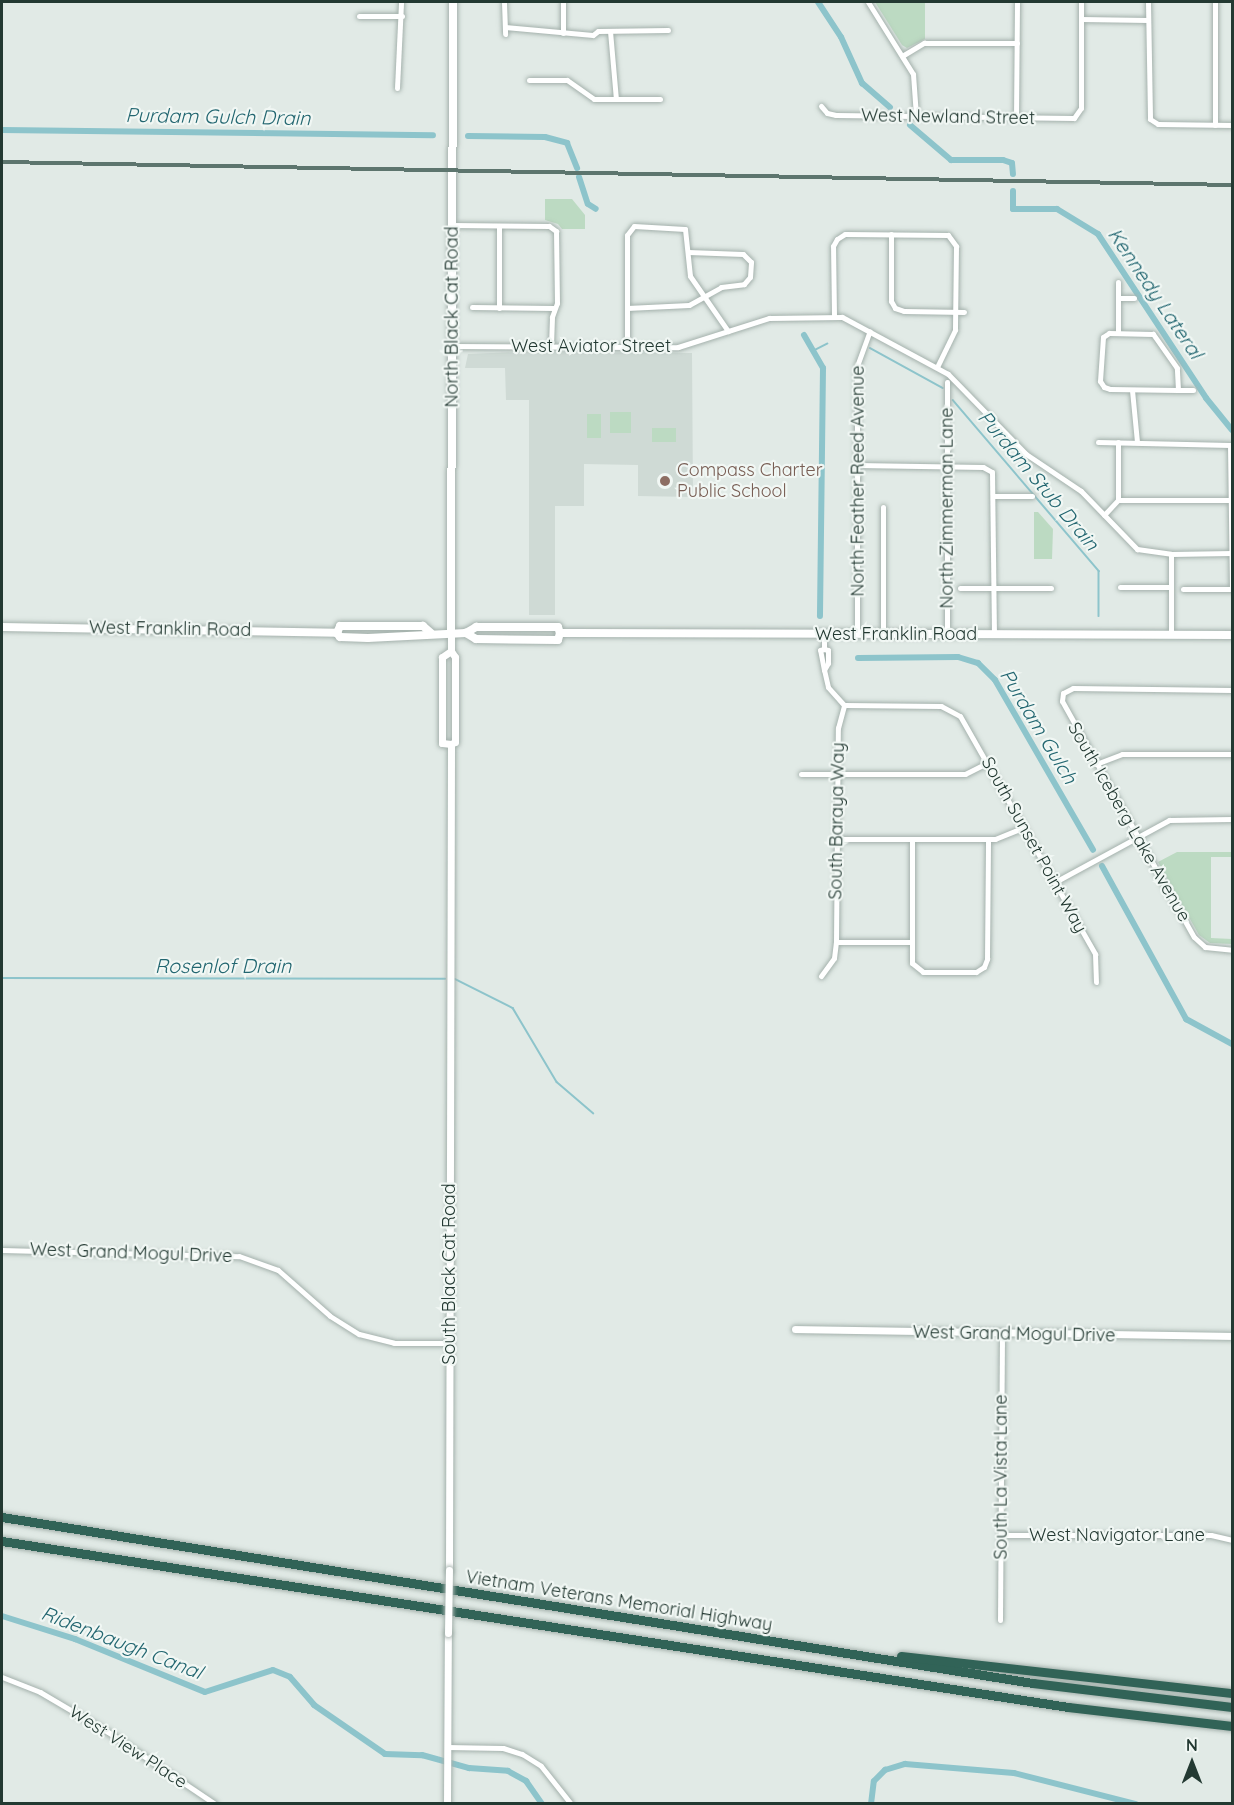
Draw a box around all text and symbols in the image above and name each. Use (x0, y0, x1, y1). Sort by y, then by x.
water label: Purdam Gulch Drain (125, 102, 311, 130)
street label: West Newland Street (861, 105, 1035, 129)
water label: Kennedy Lateral (1103, 223, 1209, 363)
street label: North Black Cat Road (441, 226, 463, 408)
street label: West Aviator Street (511, 335, 671, 357)
street label: North Feather Reed Avenue (847, 365, 869, 597)
water label: Purdam Stub Drain (974, 405, 1104, 555)
street label: North Zimmerman Lane (936, 407, 958, 609)
place label: Compass Charter Public School (677, 460, 823, 502)
marker: Compass Charter Public School (658, 474, 672, 488)
street label: West Franklin Road (89, 617, 251, 641)
street label: West Franklin Road (815, 623, 977, 645)
water label: Purdam Gulch (995, 664, 1083, 788)
street label: South Iceberg Lake Avenue (1063, 718, 1195, 926)
street label: South Baraya Way (825, 742, 849, 900)
street label: South Sunset Point Way (977, 753, 1091, 937)
water label: Rosenlof Drain (155, 953, 291, 977)
street label: South Black Cat Road (438, 1183, 460, 1365)
street label: West Grand Mogul Drive (29, 1239, 233, 1267)
street label: West Grand Mogul Drive (913, 1321, 1115, 1347)
street label: South La Vista Lane (990, 1394, 1012, 1560)
street label: West Navigator Lane (1029, 1524, 1205, 1546)
street label: Vietnam Veterans Memorial Highway (464, 1566, 774, 1636)
water label: Ridenbaugh Canal (38, 1600, 206, 1684)
street label: West View Place (65, 1701, 191, 1793)
north arrow (1162, 1733, 1222, 1793)
text: N (1186, 1735, 1198, 1755)

